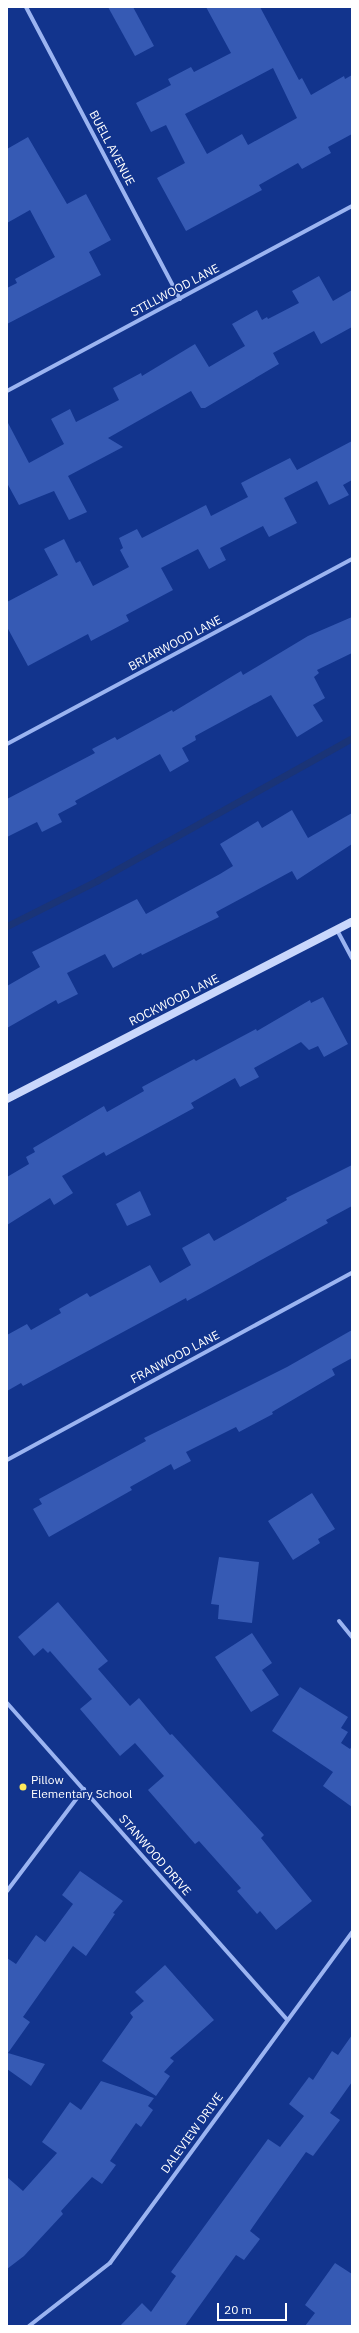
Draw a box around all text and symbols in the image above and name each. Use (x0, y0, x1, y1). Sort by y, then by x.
street label: BUELL AVENUE (86, 108, 138, 188)
street label: STILLWOOD LANE (128, 261, 222, 319)
street label: BRIARWOOD LANE (126, 612, 224, 674)
street label: ROCKWOOD LANE (127, 971, 221, 1029)
street label: FRANWOOD LANE (128, 1328, 222, 1386)
place label: Pillow Elementary School (31, 1773, 132, 1801)
marker: Pillow Elementary School (18, 1782, 28, 1792)
street label: STANWOOD DRIVE (116, 1812, 194, 1898)
street label: DALEVIEW DRIVE (158, 2090, 226, 2176)
scale bar (219, 2295, 289, 2321)
text: 20 m (224, 2302, 252, 2317)

